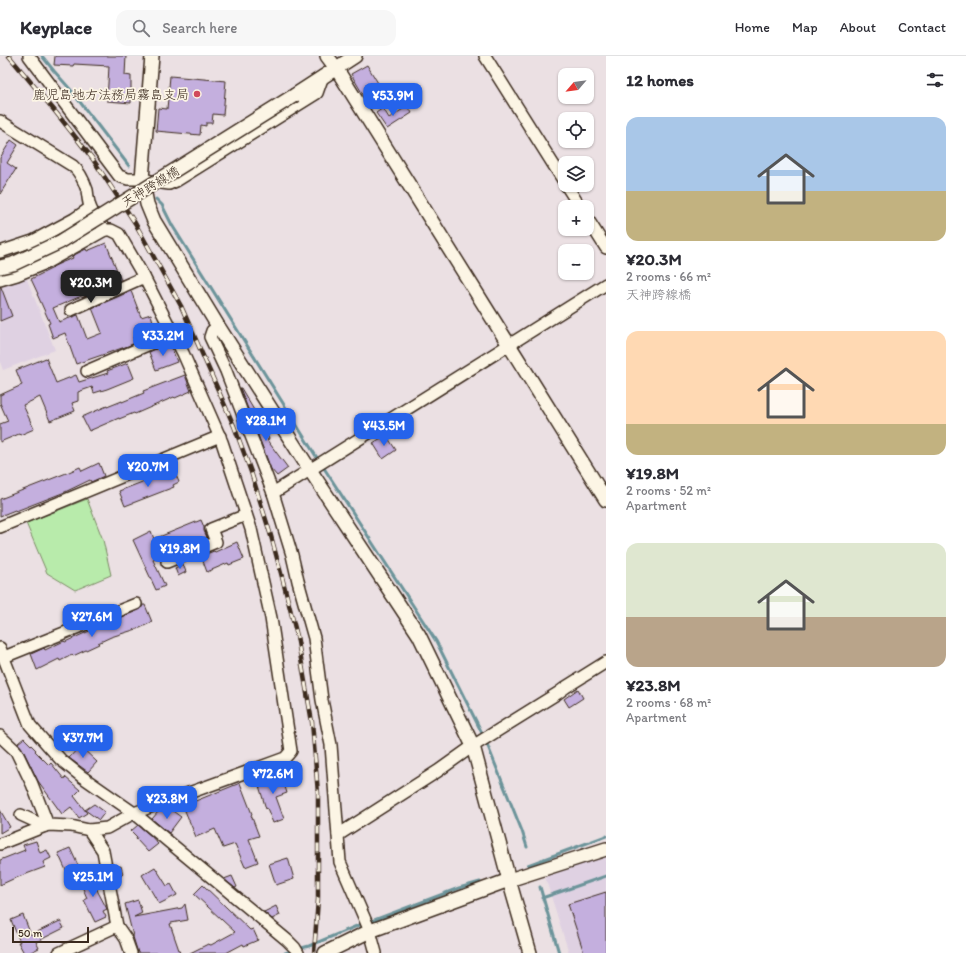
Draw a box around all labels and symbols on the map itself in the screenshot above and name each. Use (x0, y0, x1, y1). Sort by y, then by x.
north arrow (558, 68, 594, 104)
pin: ¥53.9M (360, 83, 426, 117)
place label: 鹿児島地方法務局霧島支局 (33, 87, 189, 102)
marker: 鹿児島地方法務局霧島支局 (192, 89, 202, 99)
street label: 天神跨線橋 (119, 163, 182, 210)
pin: ¥20.3M (58, 270, 124, 304)
pin: ¥33.2M (130, 323, 196, 357)
pin: ¥28.1M (233, 408, 299, 442)
pin: ¥43.5M (351, 413, 417, 447)
pin: ¥20.7M (115, 454, 181, 488)
pin: ¥19.8M (147, 536, 213, 570)
pin: ¥27.6M (59, 604, 125, 638)
pin: ¥37.7M (50, 725, 116, 759)
pin: ¥72.6M (240, 761, 306, 795)
pin: ¥23.8M (134, 786, 200, 820)
pin: ¥25.1M (60, 864, 126, 898)
scale bar (12, 925, 89, 944)

